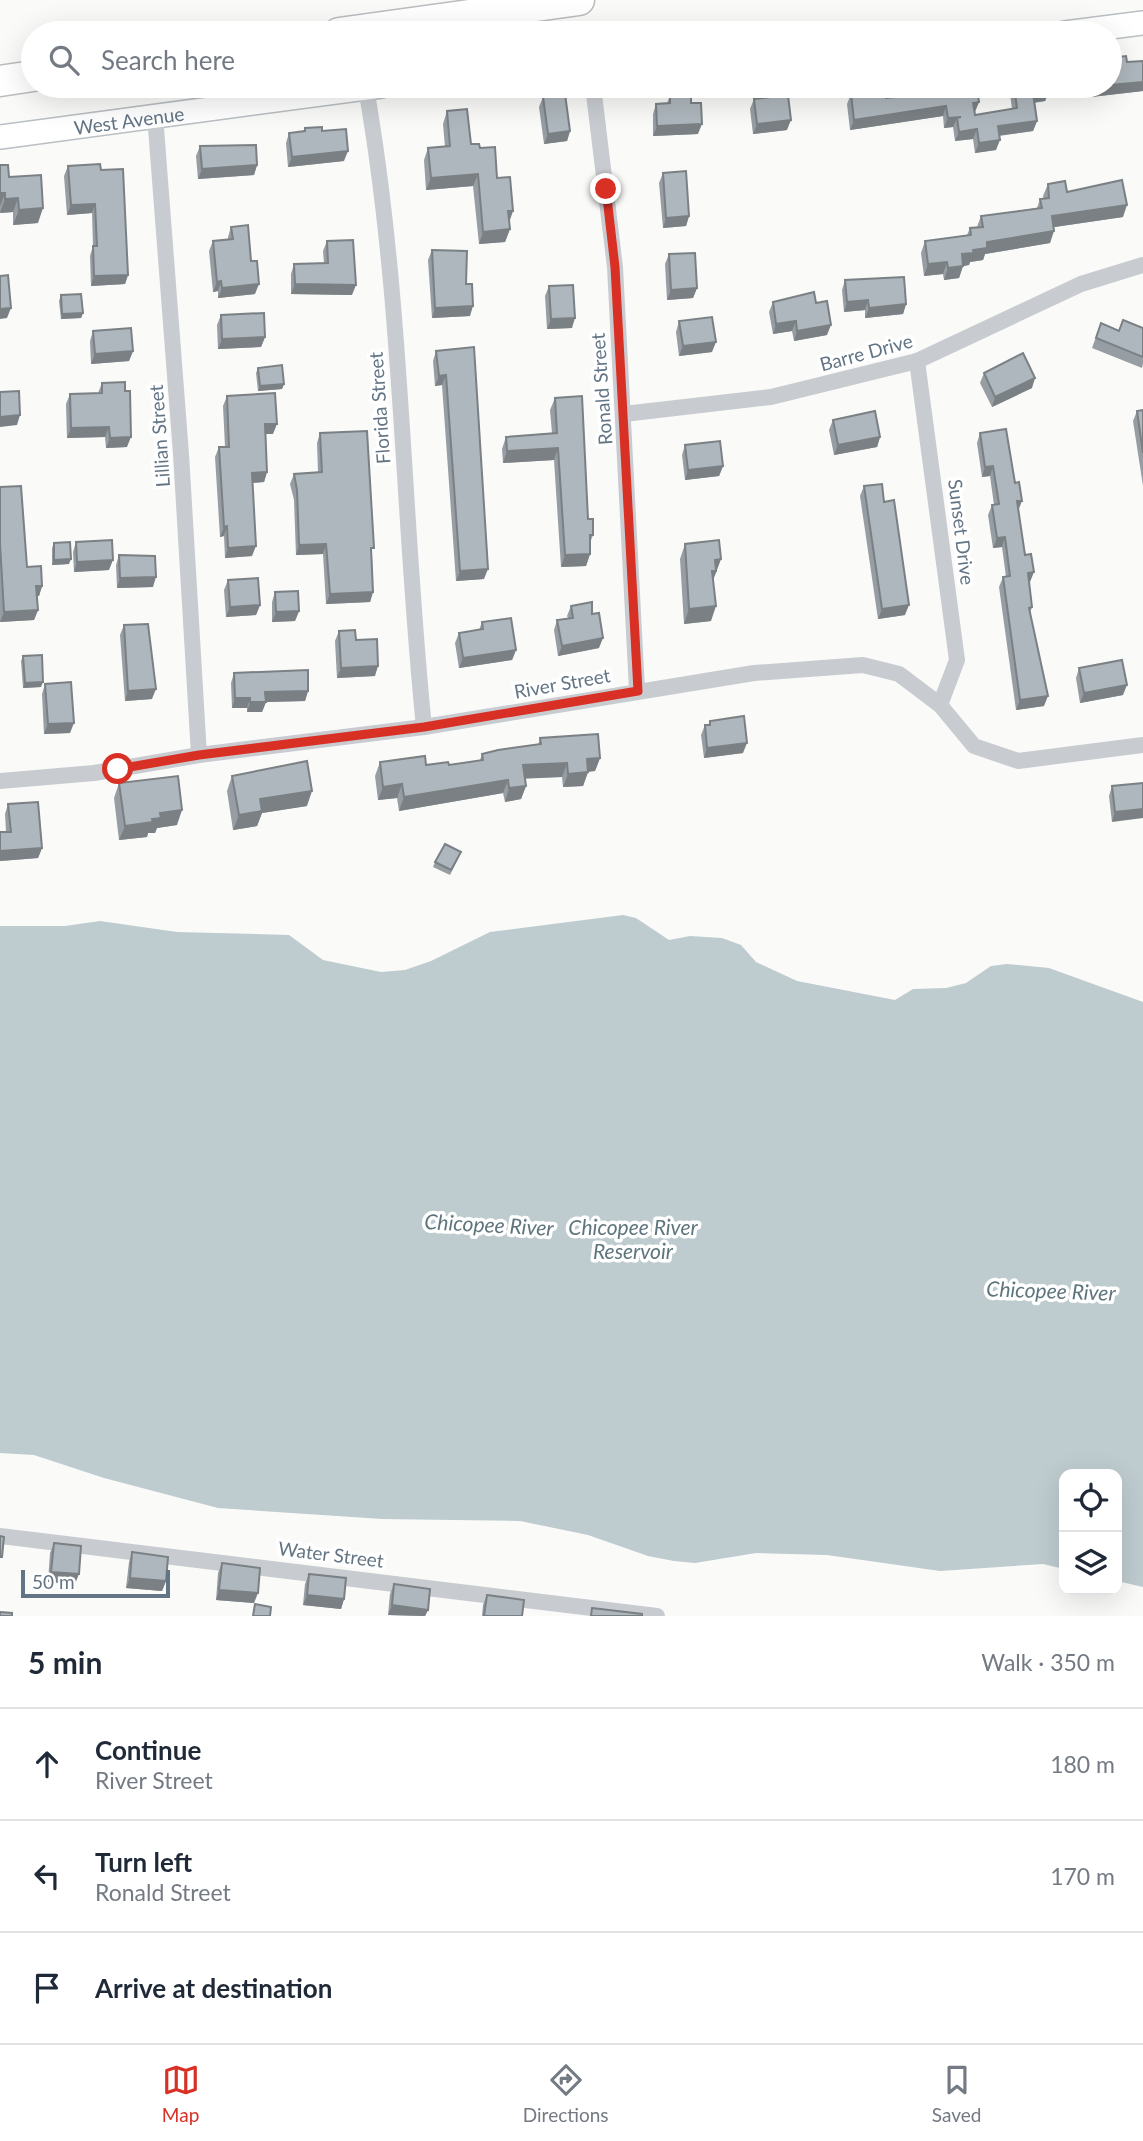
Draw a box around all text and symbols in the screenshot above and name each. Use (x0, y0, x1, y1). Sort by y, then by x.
search box (21, 21, 1122, 98)
icon: search (45, 41, 83, 79)
text: Search here (101, 44, 235, 76)
street label: West Avenue (72, 101, 185, 139)
route end (590, 173, 621, 204)
street label: Barre Drive (817, 329, 915, 375)
street label: Ronald Street (586, 332, 616, 446)
street label: Florida Street (364, 351, 394, 465)
street label: Lillian Street (144, 384, 174, 488)
street label: Sunset Drive (944, 478, 980, 586)
street label: River Street (512, 663, 612, 703)
route start (102, 753, 133, 784)
water label: Chicopee River (424, 1208, 555, 1240)
water label: Chicopee River Reservoir (568, 1214, 698, 1263)
water label: Chicopee River (986, 1275, 1117, 1305)
map controls (1059, 1469, 1122, 1595)
button: locate (1059, 1469, 1122, 1532)
button: layers (1059, 1532, 1122, 1595)
street label: Water Street (277, 1536, 385, 1572)
scale bar (21, 1567, 170, 1599)
text: 50 m (32, 1570, 75, 1593)
text: 5 min (28, 1644, 102, 1680)
text: Walk · 350 m (981, 1648, 1115, 1676)
text: Continue (95, 1734, 201, 1766)
icon: ahead (28, 1745, 66, 1783)
text: 180 m (1050, 1750, 1115, 1778)
text: River Street (95, 1766, 213, 1794)
text: Turn left (95, 1846, 192, 1878)
icon: left (28, 1857, 66, 1895)
text: 170 m (1050, 1862, 1115, 1890)
text: Ronald Street (95, 1878, 231, 1906)
icon: arrive (28, 1969, 66, 2007)
text: Arrive at destination (95, 1972, 332, 2004)
tab: Map (162, 2061, 200, 2126)
tab: Directions (523, 2061, 609, 2126)
tab: Saved (932, 2061, 981, 2126)

